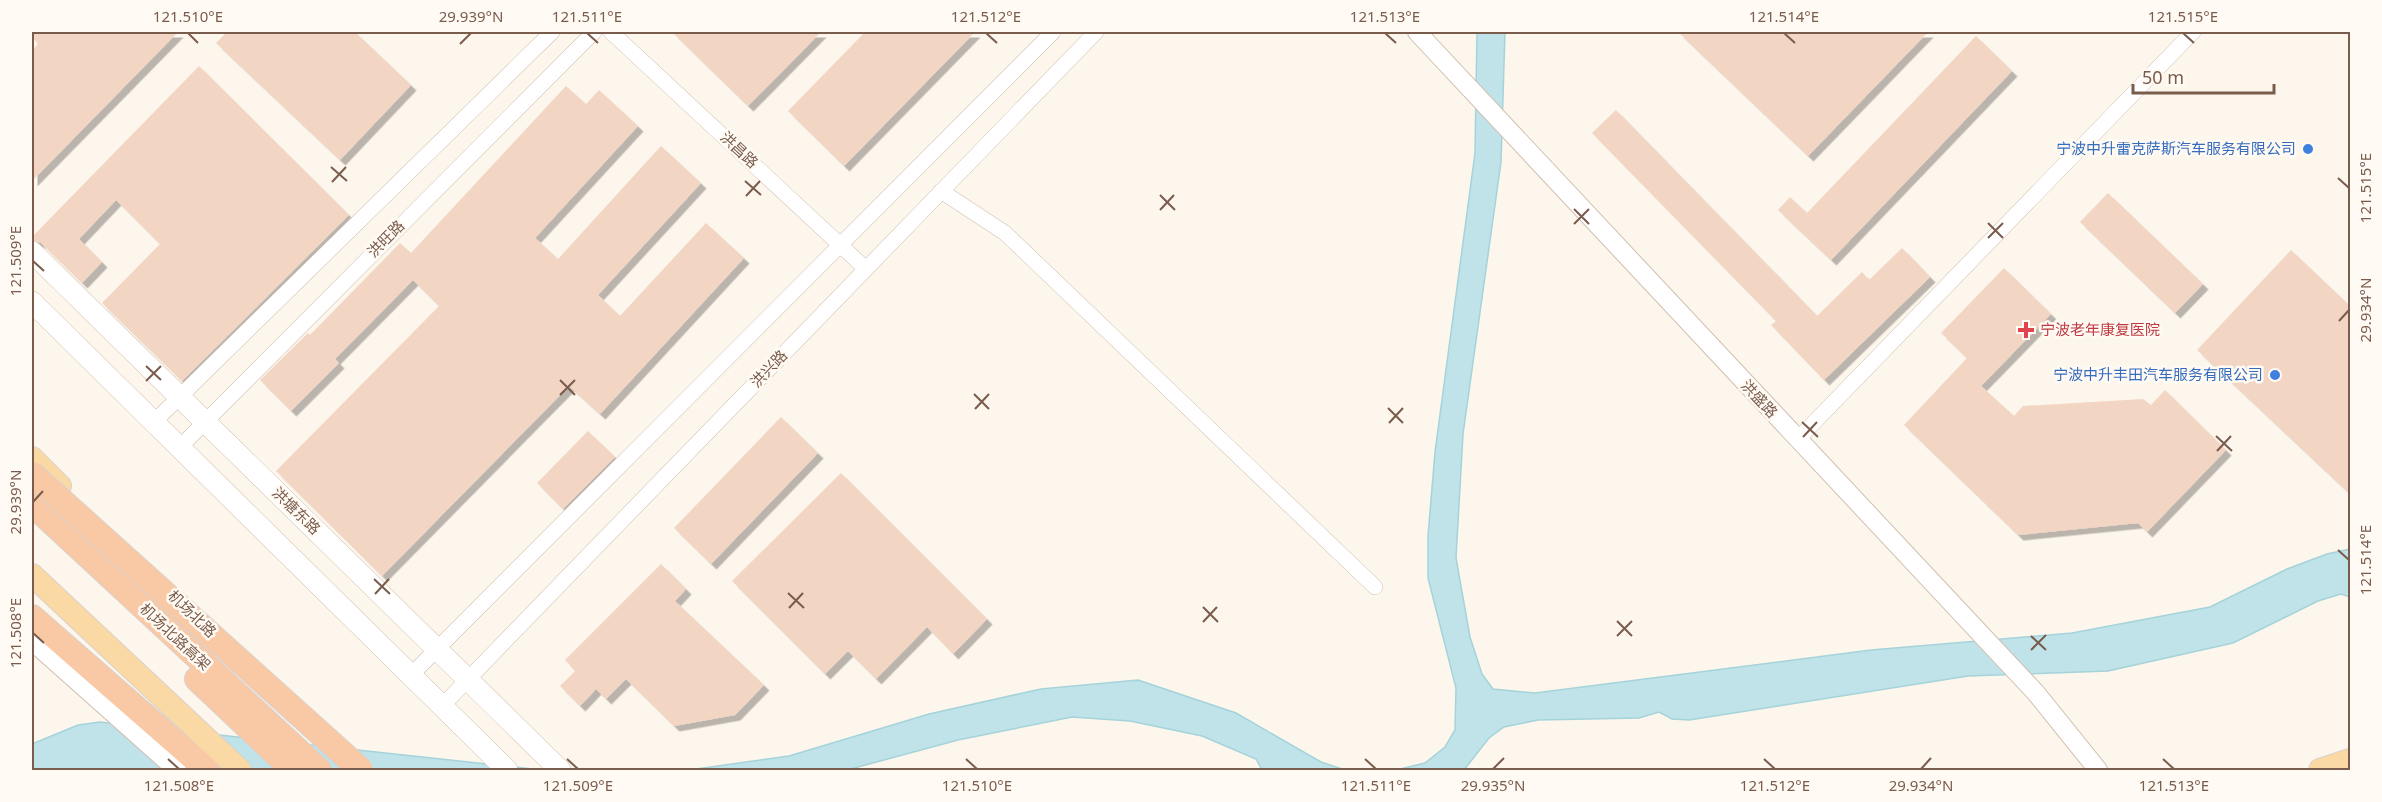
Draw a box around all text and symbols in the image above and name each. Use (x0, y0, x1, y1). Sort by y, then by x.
text: 121.510°E (153, 6, 223, 26)
text: 29.939°N (439, 6, 503, 26)
text: 121.511°E (552, 6, 622, 26)
text: 121.512°E (951, 6, 1021, 26)
text: 121.513°E (1350, 6, 1420, 26)
text: 121.514°E (1749, 6, 1819, 26)
text: 121.515°E (2148, 6, 2218, 26)
scale bar (2133, 57, 2274, 95)
text: 50 m (2142, 65, 2184, 89)
street label: 洪昌路 (716, 127, 763, 172)
place label: 宁波中升雷克萨斯汽车服务有限公司 (2056, 138, 2296, 158)
marker: 宁波中升雷克萨斯汽车服务有限公司 (2301, 142, 2315, 156)
text: 121.515°E (2355, 153, 2375, 223)
street label: 洪旺路 (362, 215, 408, 261)
text: 121.509°E (5, 226, 25, 296)
text: 29.934°N (2355, 278, 2375, 342)
place label: 宁波老年康复医院 (2040, 319, 2160, 339)
marker: 宁波老年康复医院 (2017, 321, 2035, 339)
street label: 洪兴路 (745, 345, 791, 391)
place label: 宁波中升丰田汽车服务有限公司 (2053, 364, 2263, 384)
marker: 宁波中升丰田汽车服务有限公司 (2268, 368, 2282, 382)
street label: 洪盛路 (1737, 375, 1782, 422)
text: 29.939°N (5, 470, 25, 534)
street label: 洪塘东路 (268, 482, 325, 538)
text: 121.514°E (2355, 525, 2375, 595)
street label: 机场北路 (164, 585, 221, 641)
text: 121.508°E (5, 598, 25, 668)
street label: 机场北路高架 (136, 598, 215, 674)
text: 121.508°E (144, 775, 214, 795)
text: 121.509°E (543, 775, 613, 795)
text: 121.510°E (942, 775, 1012, 795)
text: 121.511°E (1341, 775, 1411, 795)
text: 29.935°N (1461, 775, 1525, 795)
text: 121.512°E (1740, 775, 1810, 795)
text: 29.934°N (1889, 775, 1953, 795)
text: 121.513°E (2139, 775, 2209, 795)

